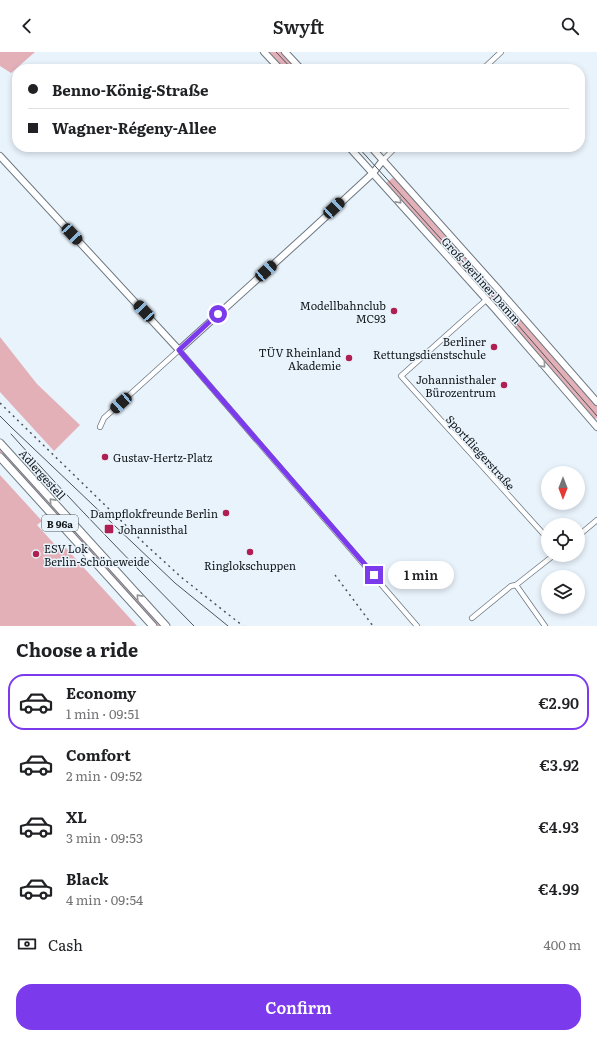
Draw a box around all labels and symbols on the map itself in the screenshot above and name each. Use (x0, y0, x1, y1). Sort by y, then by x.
car (321, 195, 347, 221)
one-way arrow (394, 197, 401, 204)
car (59, 221, 85, 247)
street label: Groß-Berliner Damm (439, 233, 526, 327)
car (253, 259, 279, 283)
place label: Modellbahnclub MC93 (300, 297, 386, 326)
car (131, 298, 157, 324)
route start (209, 305, 227, 323)
marker: Modellbahnclub MC93 (389, 306, 399, 316)
place label: Berliner Rettungsdienstschule (373, 333, 487, 362)
marker: Berliner Rettungsdienstschule (489, 342, 499, 352)
place label: TÜV Rheinland Akademie (258, 344, 341, 373)
marker: TÜV Rheinland Akademie (344, 353, 354, 363)
one-way arrow (538, 360, 545, 367)
place label: Johannisthaler Bürozentrum (416, 371, 497, 400)
marker: Johannisthaler Bürozentrum (499, 380, 509, 390)
car (108, 391, 134, 415)
street label: Sportfliegerstraße (443, 411, 519, 493)
street label: Adlergestell (16, 445, 70, 503)
place label: Gustav-Hertz-Platz (113, 449, 213, 465)
marker: Gustav-Hertz-Platz (100, 452, 110, 462)
north arrow (541, 466, 585, 510)
one-way arrow (49, 498, 57, 506)
place label: Dampflokfreunde Berlin (90, 505, 218, 521)
marker: Dampflokfreunde Berlin (221, 508, 231, 518)
road number: B 96a (42, 515, 78, 531)
place label: Johannisthal (118, 521, 188, 537)
marker: Johannisthal (103, 523, 115, 535)
place label: ESV Lok Berlin-Schöneweide (44, 540, 150, 569)
marker: Ringlokschuppen (245, 547, 255, 557)
marker: ESV Lok Berlin-Schöneweide (31, 549, 41, 559)
place label: Ringlokschuppen (204, 557, 296, 573)
callout: 1 min (388, 561, 454, 589)
route end (365, 566, 383, 584)
one-way arrow (137, 594, 144, 602)

